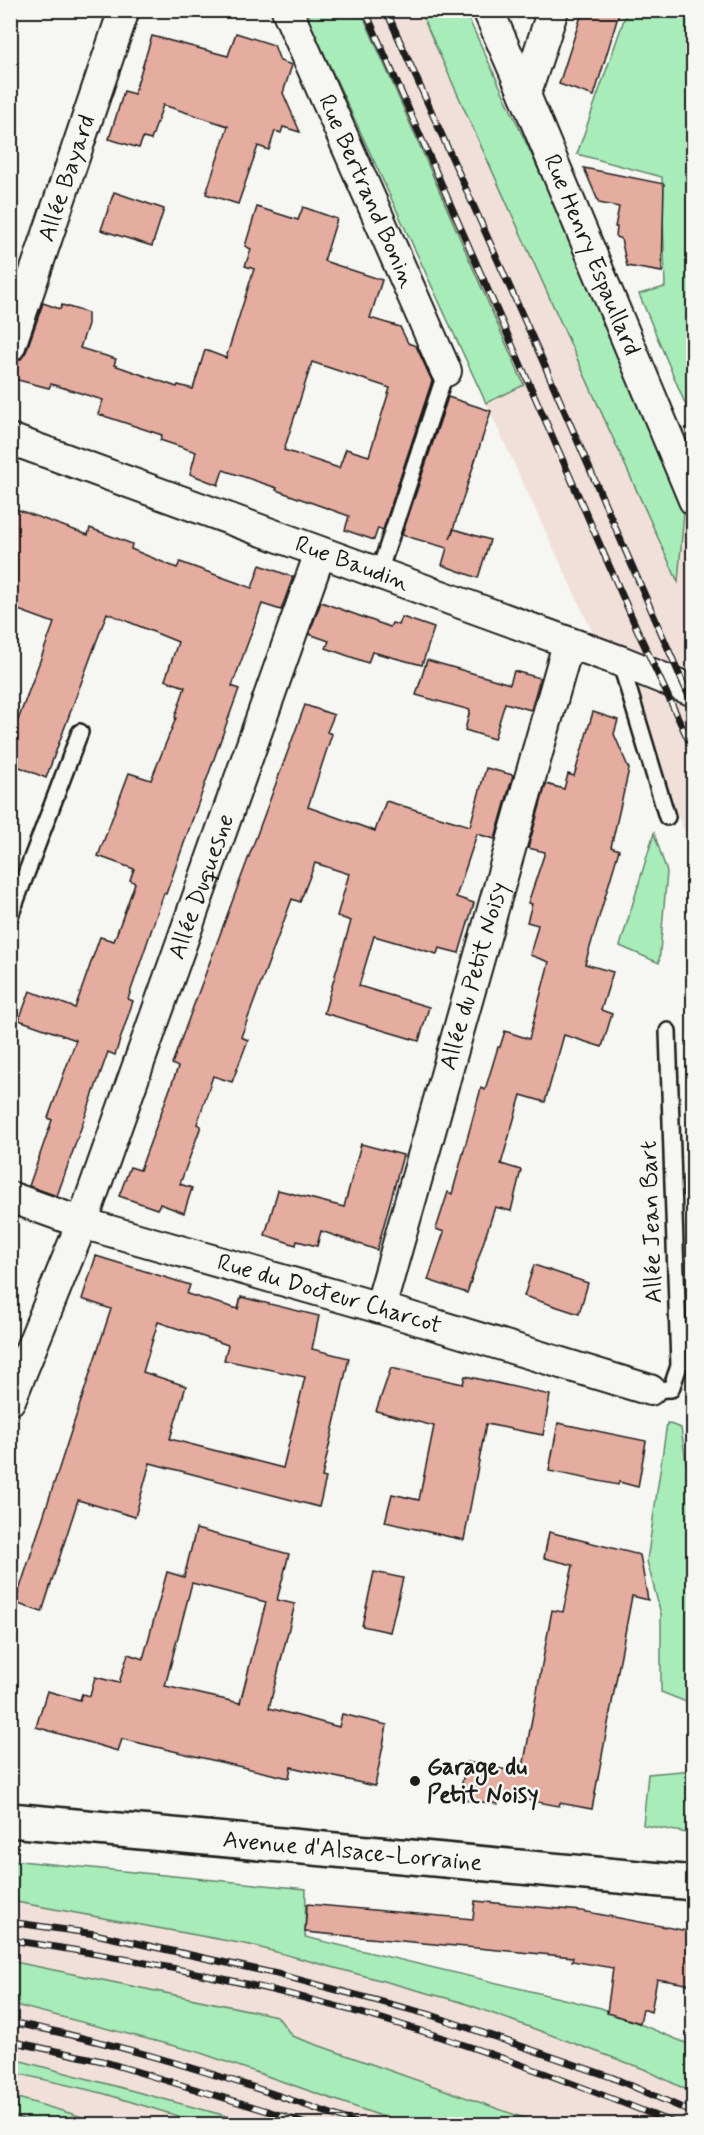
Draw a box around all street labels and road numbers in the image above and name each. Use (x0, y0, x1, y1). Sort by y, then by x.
street label: Rue Bertrand Bonin (311, 90, 423, 293)
street label: Allée Bayard (31, 111, 103, 246)
street label: Rue Henry Espaullard (536, 150, 647, 360)
street label: Rue Baudin (291, 529, 413, 598)
street label: Allée Duquesne (161, 810, 242, 964)
street label: Allée du Petit Noisy (433, 878, 515, 1074)
street label: Allée Jean Bart (634, 1140, 670, 1304)
street label: Rue du Docteur Charcot (214, 1247, 445, 1341)
street label: Avenue d'Alsace-Lorraine (222, 1824, 484, 1879)

